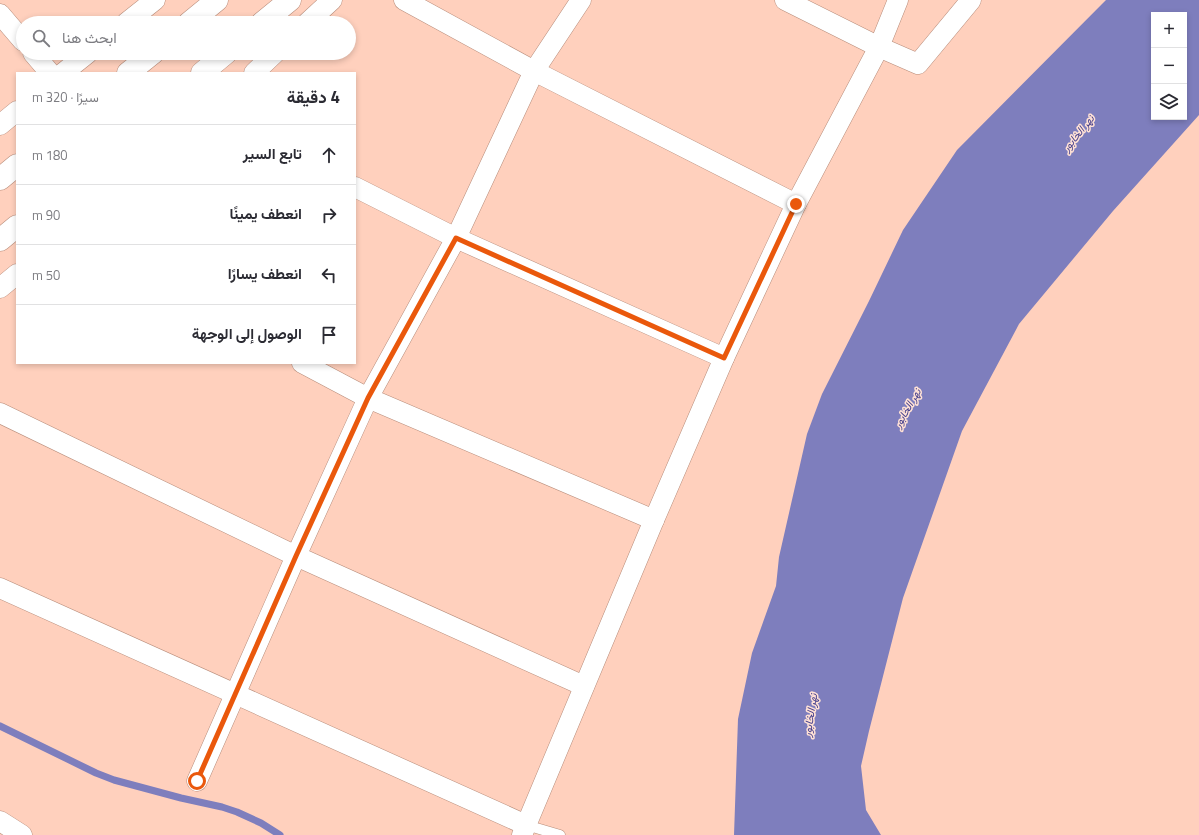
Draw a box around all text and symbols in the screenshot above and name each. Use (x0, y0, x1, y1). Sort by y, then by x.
map controls (1151, 12, 1187, 120)
button: + (1151, 12, 1187, 48)
search box (16, 16, 356, 60)
text: ابحث هنا (62, 26, 117, 49)
icon: search (30, 27, 52, 49)
button: − (1151, 48, 1187, 84)
text: 4 دقيقة (287, 84, 340, 110)
button: layers (1151, 84, 1187, 120)
text: سيرًا · 320 m (32, 87, 99, 107)
water label: نهر الخابور (1058, 110, 1098, 156)
text: تابع السير (243, 142, 302, 165)
icon: ahead (318, 144, 340, 166)
text: 180 m (32, 145, 68, 165)
route end (787, 195, 805, 213)
text: انعطف يمينًا (230, 202, 302, 225)
icon: right (318, 204, 340, 226)
text: 90 m (32, 205, 60, 225)
text: انعطف يسارًا (228, 262, 302, 285)
icon: left (318, 264, 340, 286)
text: 50 m (32, 265, 60, 285)
text: الوصول إلى الوجهة (192, 322, 302, 345)
icon: arrive (318, 324, 340, 346)
water label: نهر الخابور (889, 385, 925, 432)
water label: نهر الخابور (799, 692, 821, 739)
route start (188, 772, 206, 790)

